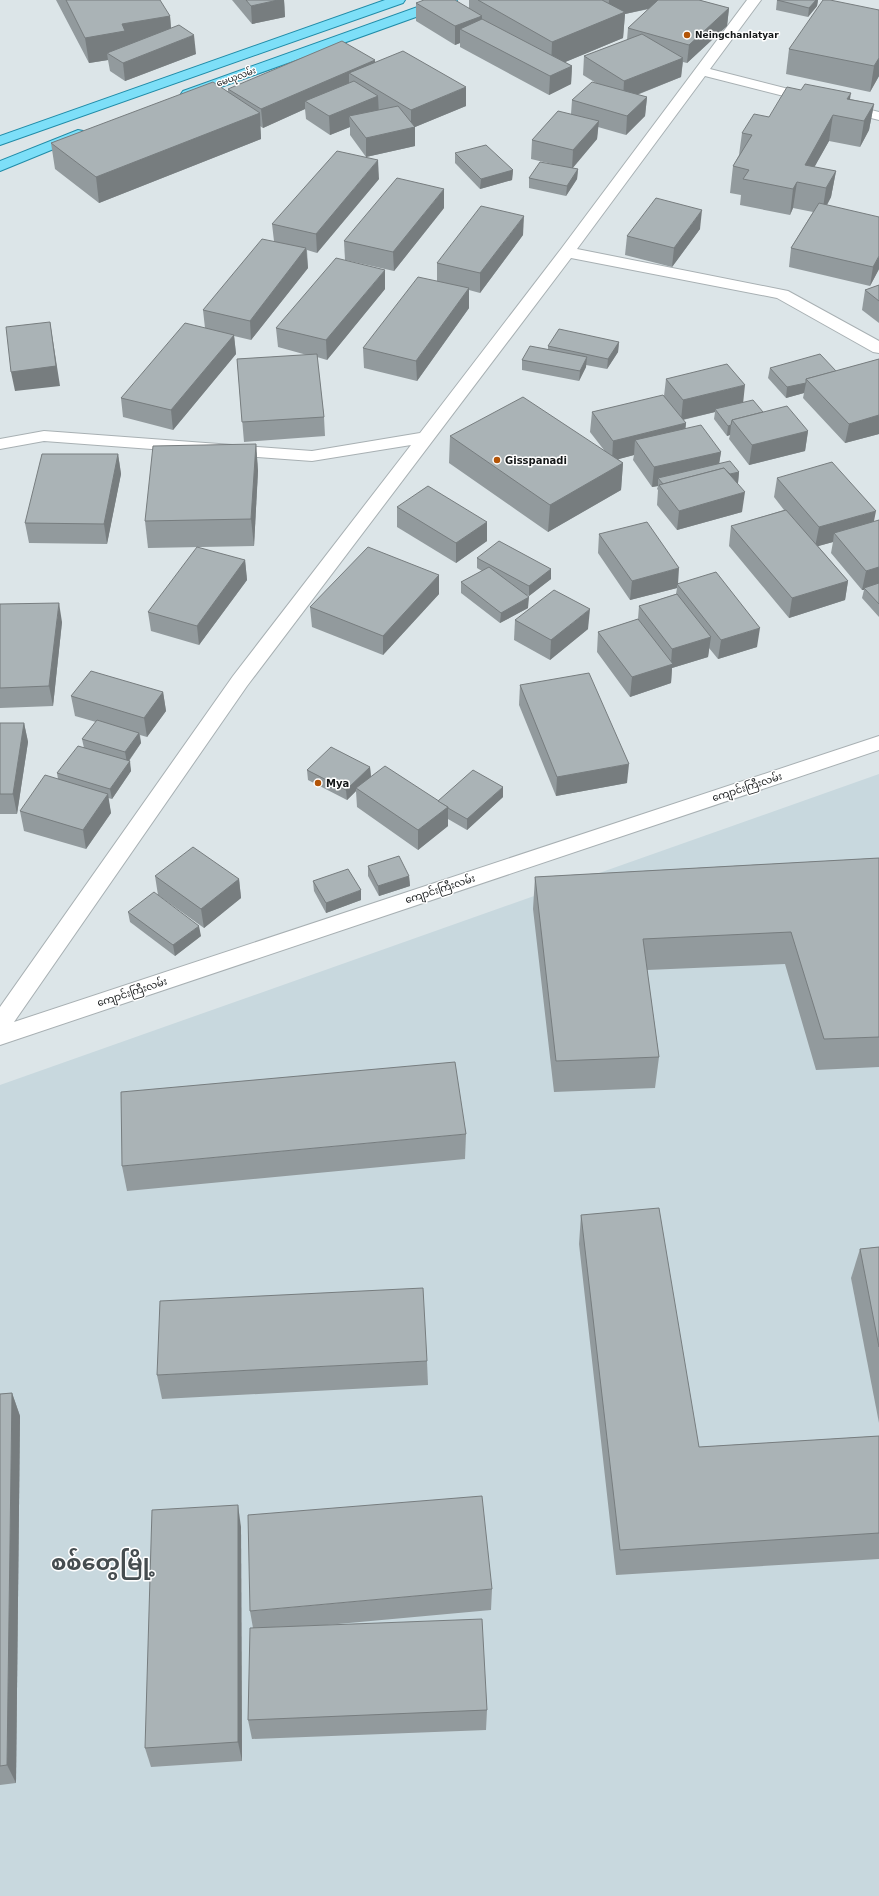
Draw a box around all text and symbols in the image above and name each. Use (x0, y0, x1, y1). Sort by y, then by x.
marker: Neingchanlatyar (682, 30, 692, 40)
place label: Neingchanlatyar (695, 30, 779, 40)
street label: မေယုလမ်း (215, 64, 258, 91)
marker: Gisspanadi (492, 455, 502, 465)
place label: Gisspanadi (505, 455, 567, 466)
street label: ကျောင်းကြီးလမ်း (710, 769, 784, 806)
marker: Mya (313, 778, 323, 788)
place label: Mya (326, 778, 349, 789)
street label: ကျောင်းကြီးလမ်း (403, 871, 477, 908)
street label: ကျောင်းကြီးလမ်း (95, 974, 169, 1011)
district label: စစ်တွေမြို့ (51, 1547, 155, 1580)

